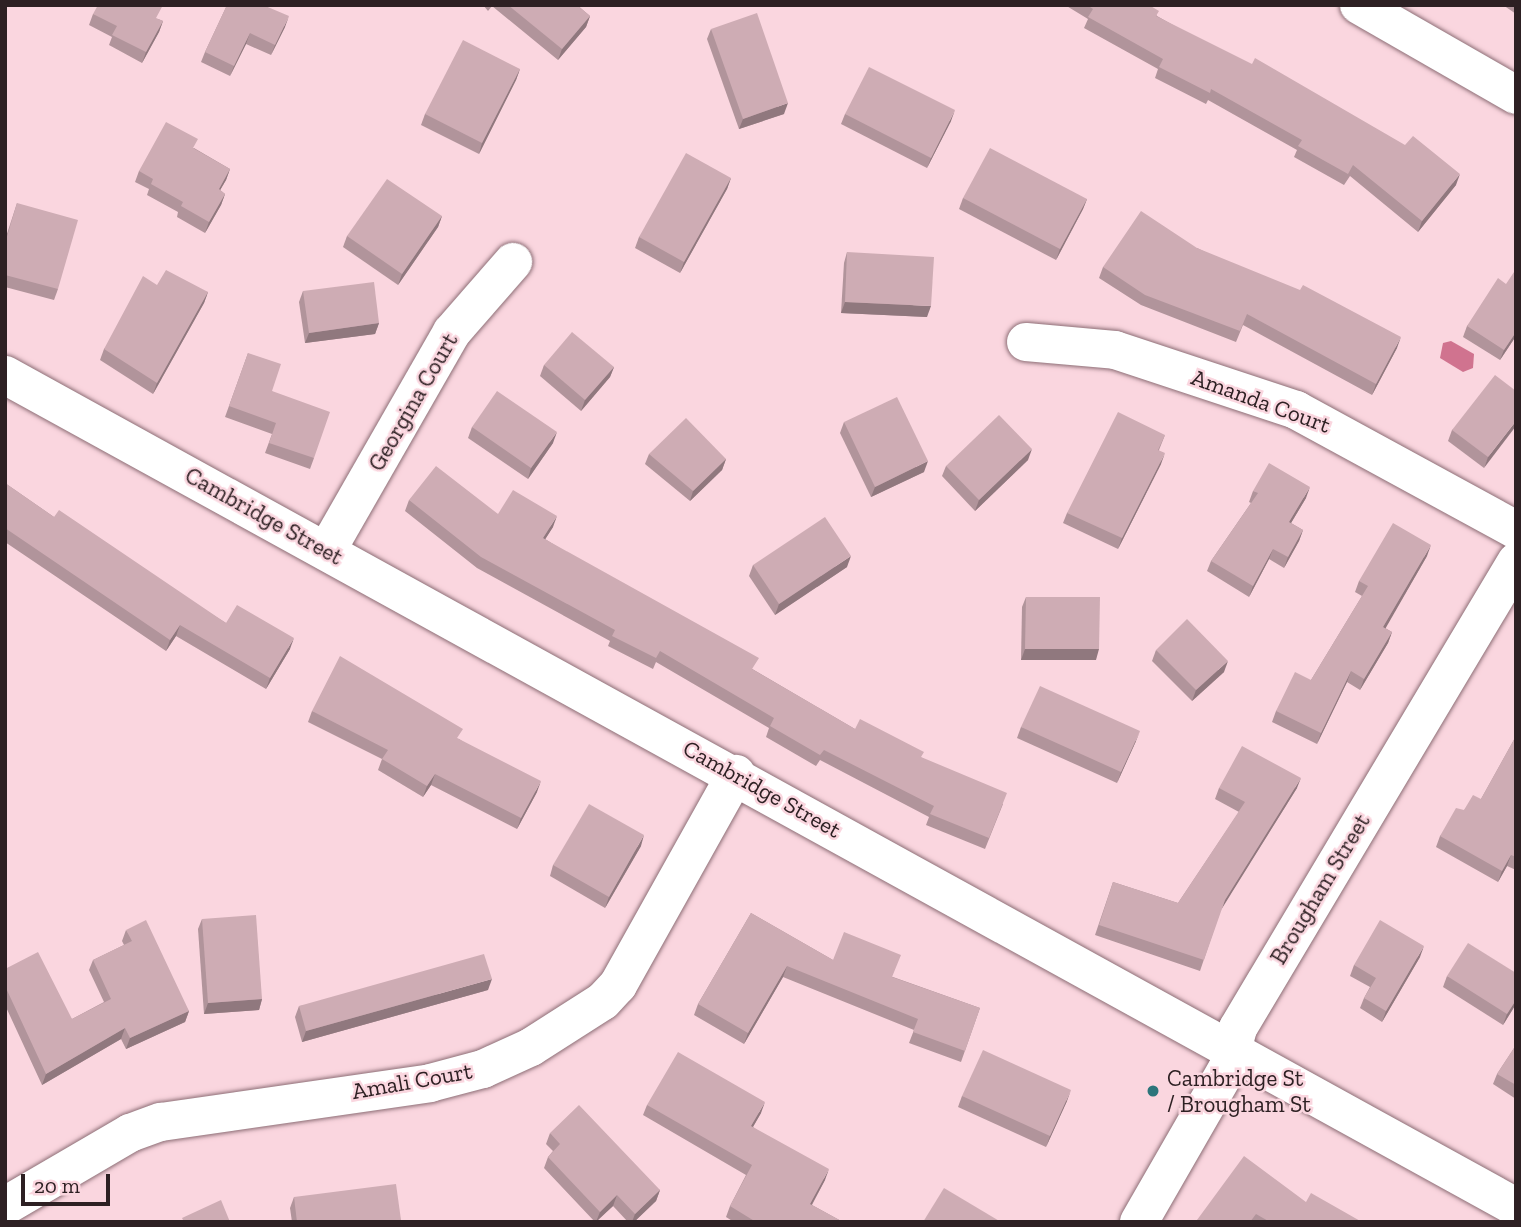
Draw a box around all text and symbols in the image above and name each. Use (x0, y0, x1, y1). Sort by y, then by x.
street label: Georgina Court (362, 328, 464, 476)
street label: Amanda Court (1188, 363, 1334, 439)
street label: Cambridge Street (180, 461, 348, 571)
street label: Cambridge Street (678, 734, 846, 844)
street label: Brougham Street (1264, 809, 1376, 969)
street label: Amali Court (350, 1057, 474, 1105)
place label: Cambridge St / Brougham St (1167, 1064, 1311, 1118)
marker: Cambridge St / Brougham St (1145, 1083, 1161, 1099)
scale bar (24, 1160, 114, 1204)
text: 20 m (34, 1173, 80, 1198)

